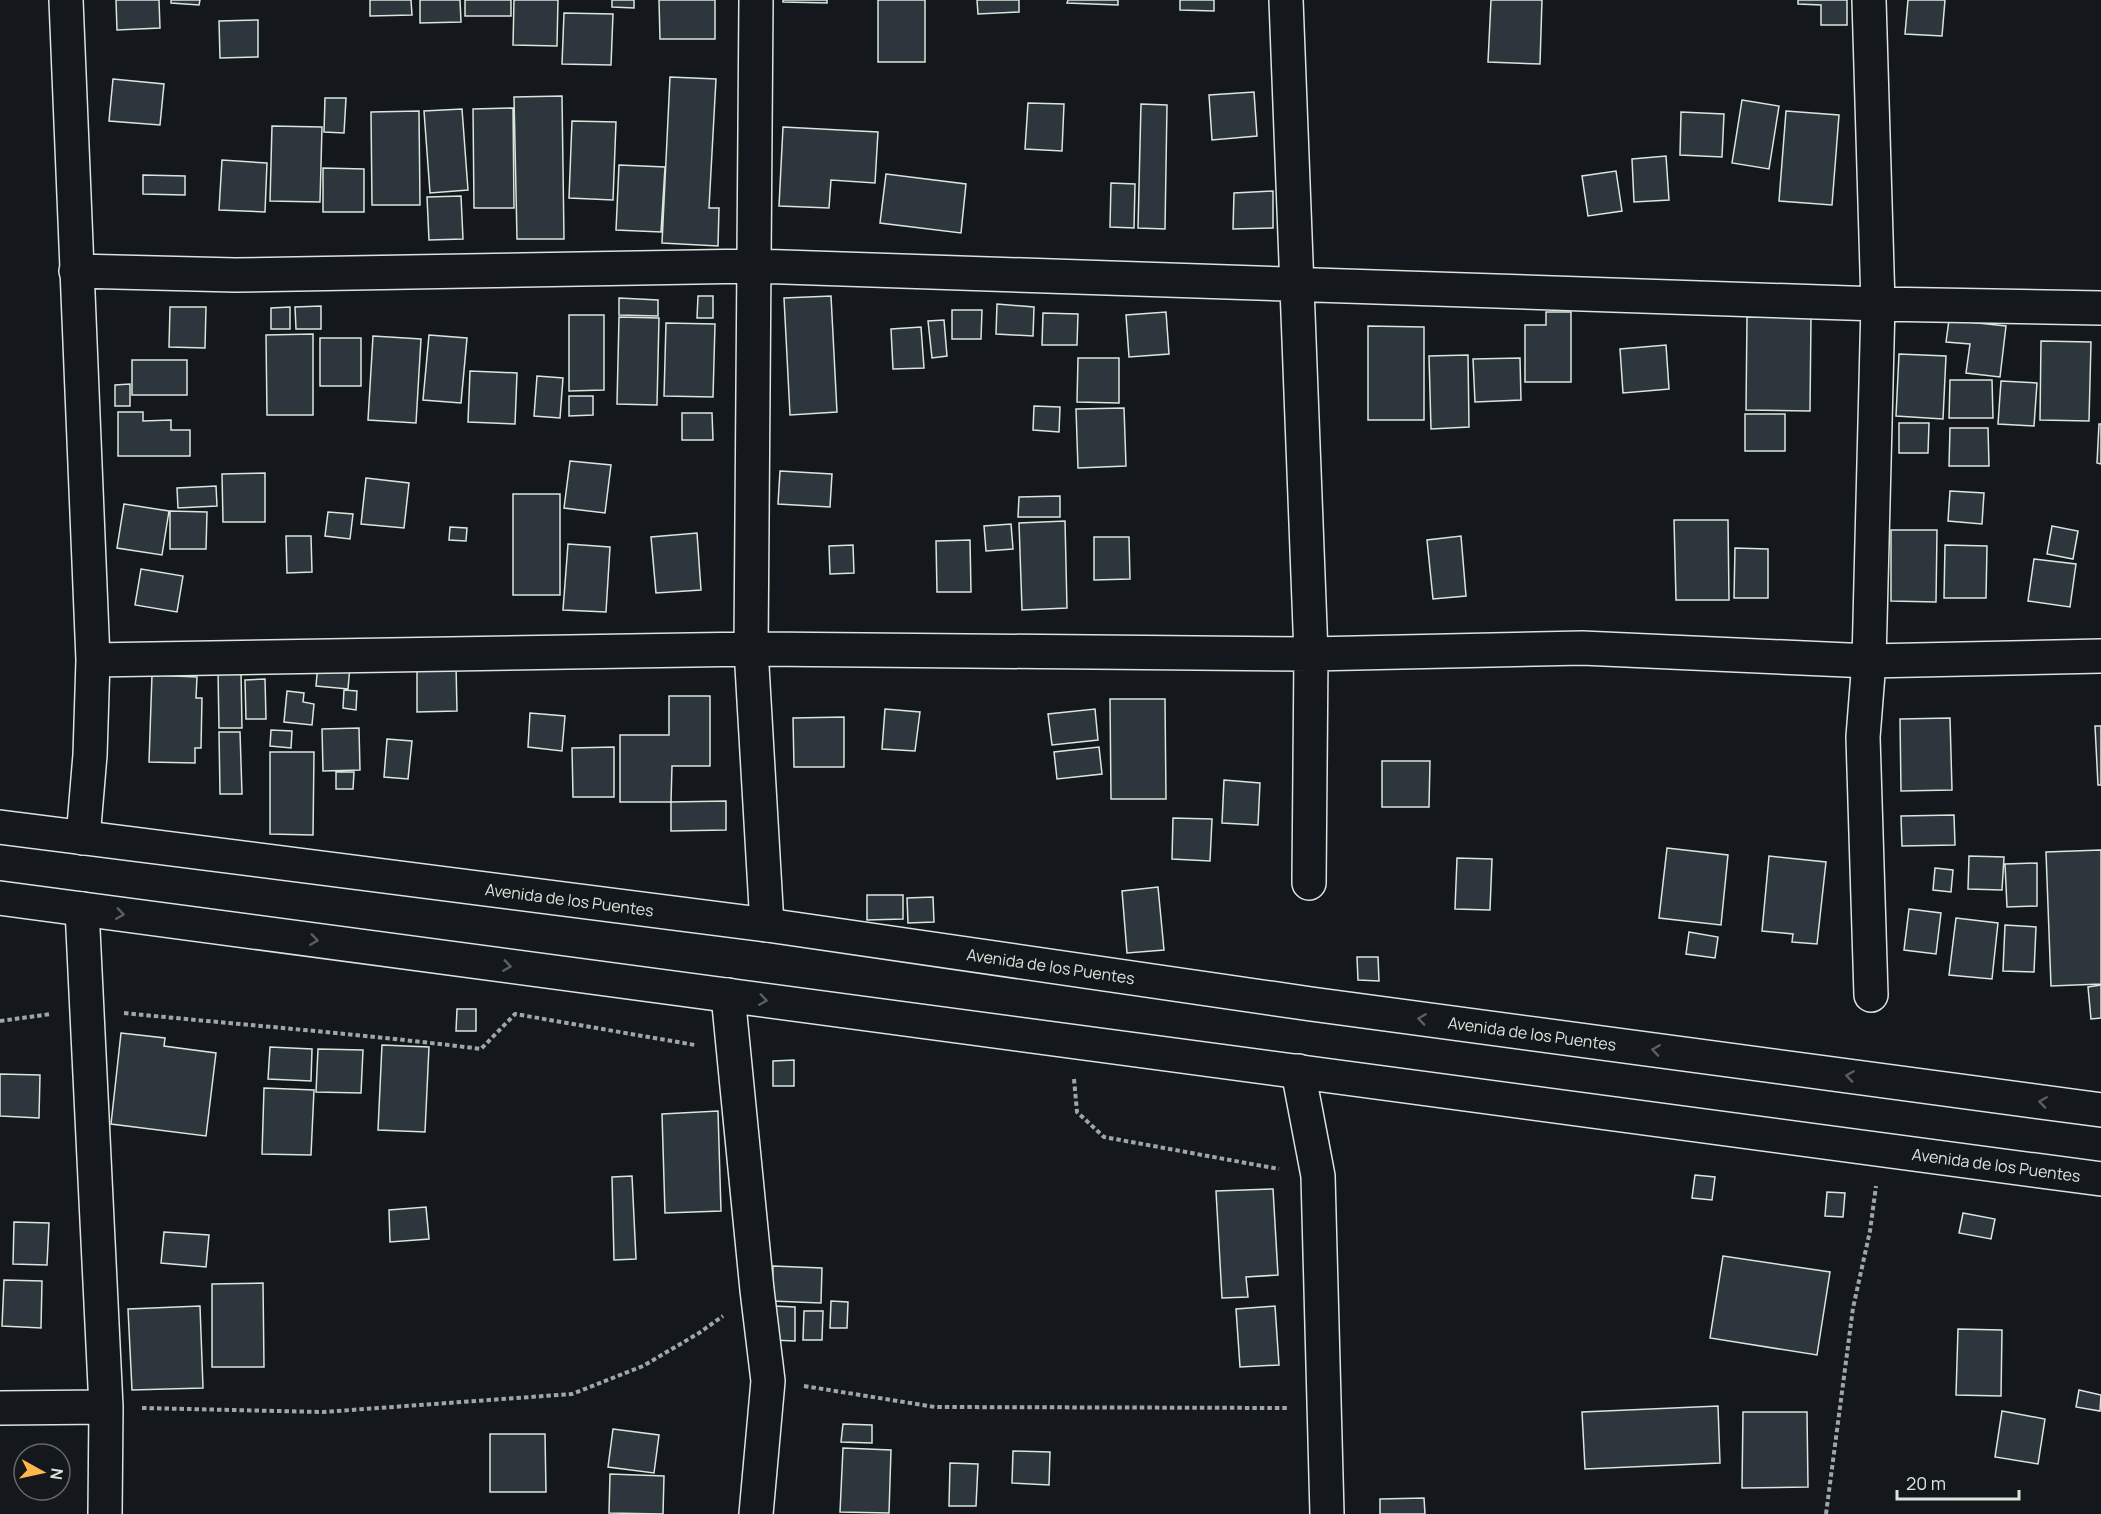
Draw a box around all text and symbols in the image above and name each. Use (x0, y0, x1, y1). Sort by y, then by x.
street label: Avenida de los Puentes (484, 878, 655, 921)
one-way arrow (116, 908, 125, 920)
one-way arrow (309, 933, 318, 946)
street label: Avenida de los Puentes (965, 943, 1136, 989)
one-way arrow (502, 959, 512, 971)
one-way arrow (758, 993, 767, 1005)
street label: Avenida de los Puentes (1446, 1011, 1618, 1056)
one-way arrow (1417, 1013, 1426, 1025)
one-way arrow (1652, 1045, 1661, 1057)
one-way arrow (1845, 1071, 1854, 1083)
one-way arrow (2038, 1097, 2048, 1109)
street label: Avenida de los Puentes (1911, 1143, 2082, 1187)
north arrow (12, 1442, 72, 1502)
scale bar (1897, 1463, 2018, 1501)
text: N (45, 1467, 69, 1481)
text: 20 m (1906, 1471, 1946, 1495)

